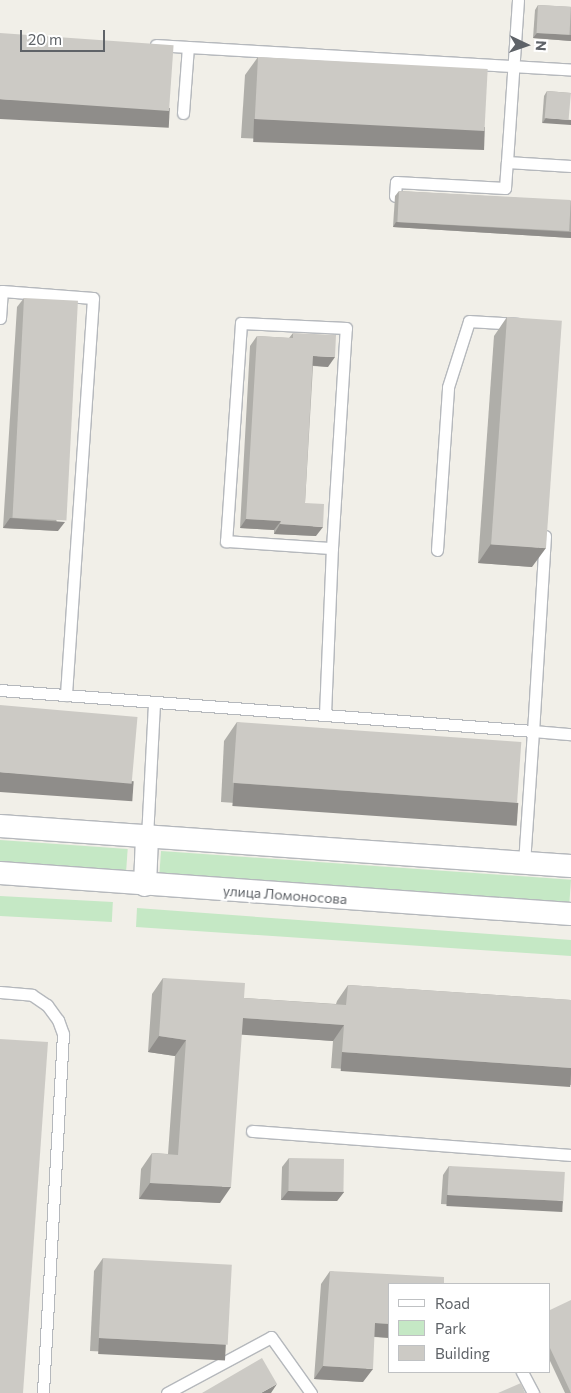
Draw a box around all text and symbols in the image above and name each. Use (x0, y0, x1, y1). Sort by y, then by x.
scale bar (22, 20, 108, 52)
north arrow (501, 20, 551, 70)
text: 20 m (28, 30, 62, 48)
text: N (533, 40, 550, 51)
street label: улица Ломоносова (222, 882, 348, 908)
legend (388, 1283, 551, 1373)
text: Road (435, 1294, 470, 1312)
text: Park (435, 1319, 466, 1337)
text: Building (435, 1344, 490, 1362)

